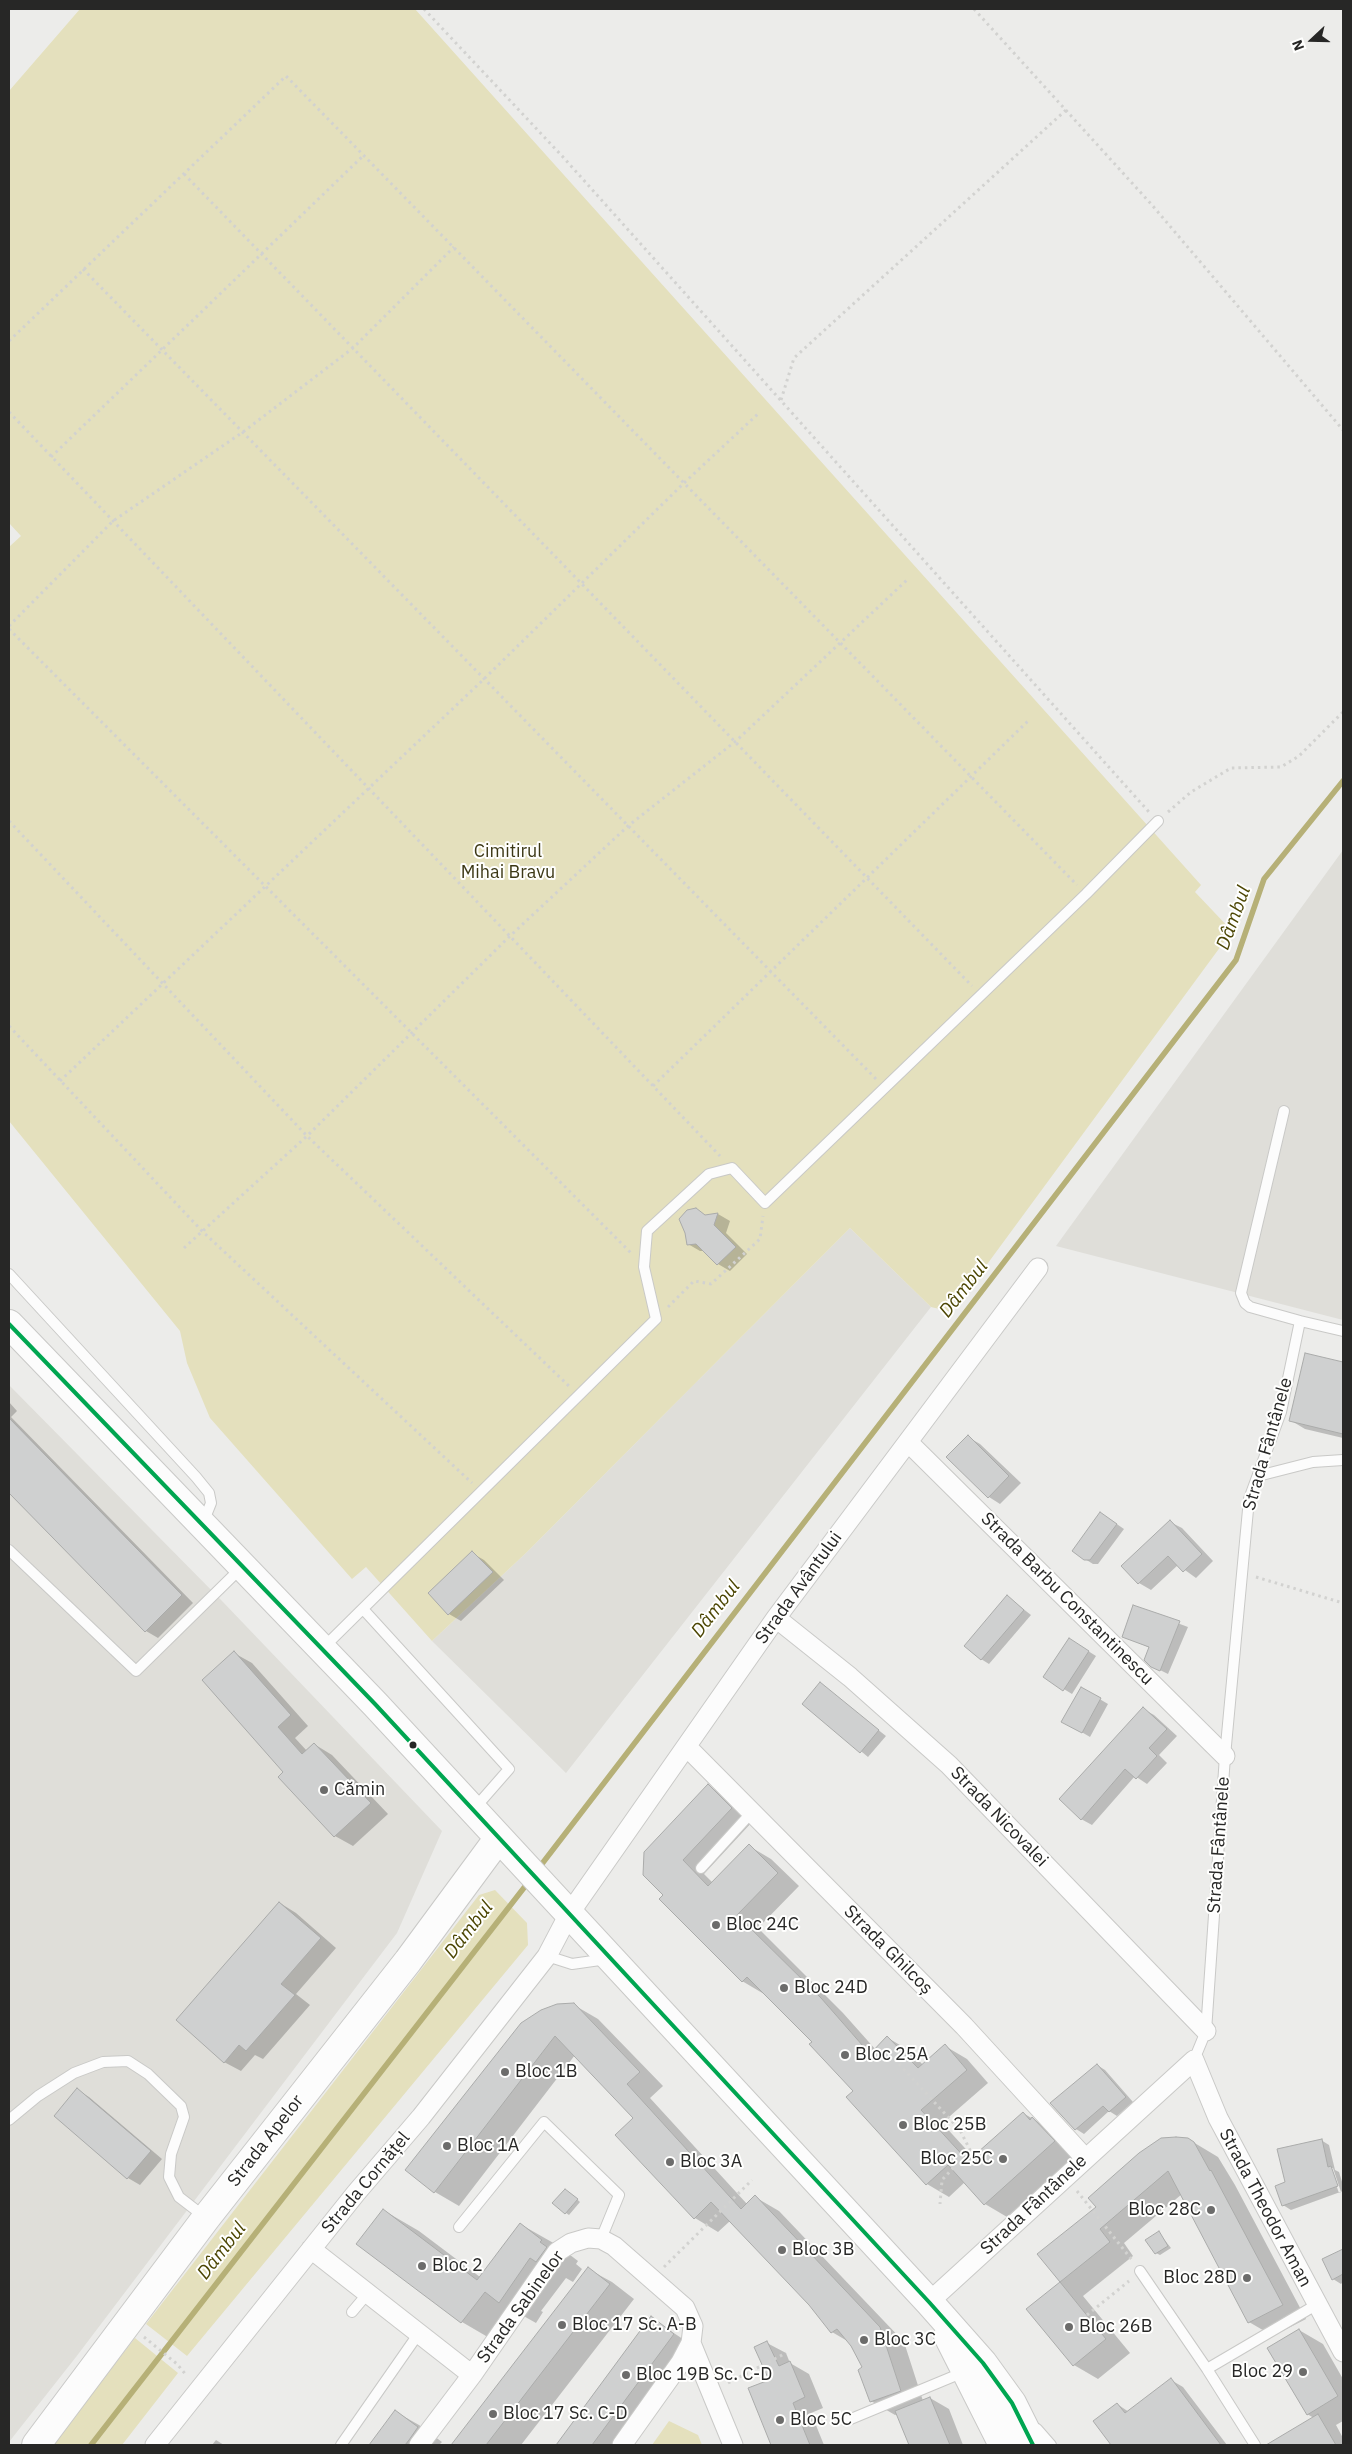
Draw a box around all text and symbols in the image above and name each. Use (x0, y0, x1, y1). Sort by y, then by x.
north arrow (1287, 15, 1337, 65)
text: N (1288, 37, 1308, 53)
park label: Cimitirul Mihai Bravu (461, 841, 555, 884)
water label: Dâmbul (1212, 883, 1256, 953)
water label: Dâmbul (935, 1256, 993, 1322)
street label: Strada Fântânele (1239, 1375, 1297, 1513)
street label: Strada Barbu Constantinescu (976, 1508, 1158, 1690)
street label: Strada Avântului (751, 1528, 847, 1648)
water label: Dâmbul (687, 1576, 745, 1642)
unlabelled marker (408, 1740, 418, 1750)
street label: Strada Nicovalei (946, 1762, 1052, 1872)
street label: Strada Fântânele (1203, 1776, 1235, 1914)
place label: Cămin (334, 1779, 385, 1801)
marker: Cămin (318, 1784, 330, 1796)
water label: Dâmbul (440, 1897, 498, 1963)
street label: Strada Ghilcoș (839, 1901, 937, 1999)
place label: Bloc 24C (726, 1914, 799, 1936)
marker: Bloc 24C (710, 1919, 722, 1931)
place label: Bloc 24D (794, 1977, 868, 1999)
marker: Bloc 24D (778, 1982, 790, 1994)
place label: Bloc 25A (855, 2044, 928, 2066)
marker: Bloc 25A (839, 2049, 851, 2061)
place label: Bloc 1B (515, 2061, 578, 2083)
marker: Bloc 1B (499, 2066, 511, 2078)
street label: Strada Apelor (223, 2091, 309, 2191)
place label: Bloc 25B (913, 2114, 986, 2136)
marker: Bloc 25B (897, 2119, 909, 2131)
street label: Strada Theodor Aman (1214, 2125, 1316, 2291)
street label: Strada Cornățel (317, 2128, 415, 2238)
place label: Bloc 1A (457, 2135, 519, 2157)
marker: Bloc 1A (441, 2140, 453, 2152)
place label: Bloc 25C (920, 2148, 993, 2170)
street label: Strada Fântânele (976, 2150, 1092, 2260)
place label: Bloc 3A (680, 2151, 742, 2173)
marker: Bloc 25C (997, 2153, 1009, 2165)
marker: Bloc 3A (664, 2156, 676, 2168)
place label: Bloc 28C (1128, 2199, 1201, 2221)
marker: Bloc 28C (1205, 2204, 1217, 2216)
water label: Dâmbul (193, 2218, 251, 2284)
place label: Bloc 3B (792, 2239, 855, 2261)
marker: Bloc 3B (776, 2244, 788, 2256)
street label: Strada Sabinelor (473, 2246, 569, 2368)
place label: Bloc 2 (432, 2255, 483, 2277)
marker: Bloc 2 (416, 2260, 428, 2272)
place label: Bloc 28D (1163, 2267, 1237, 2289)
marker: Bloc 28D (1241, 2272, 1253, 2284)
place label: Bloc 17 Sc. A-B (572, 2314, 697, 2336)
place label: Bloc 26B (1079, 2316, 1152, 2338)
marker: Bloc 17 Sc. A-B (556, 2319, 568, 2331)
marker: Bloc 26B (1063, 2321, 1075, 2333)
place label: Bloc 3C (874, 2329, 936, 2351)
marker: Bloc 3C (858, 2334, 870, 2346)
place label: Bloc 29 (1231, 2361, 1293, 2383)
place label: Bloc 19B Sc. C-D (636, 2364, 772, 2386)
marker: Bloc 29 (1297, 2366, 1309, 2378)
marker: Bloc 19B Sc. C-D (620, 2369, 632, 2381)
place label: Bloc 17 Sc. C-D (503, 2403, 628, 2425)
marker: Bloc 17 Sc. C-D (487, 2408, 499, 2420)
place label: Bloc 5C (790, 2409, 852, 2431)
marker: Bloc 5C (774, 2414, 786, 2426)

